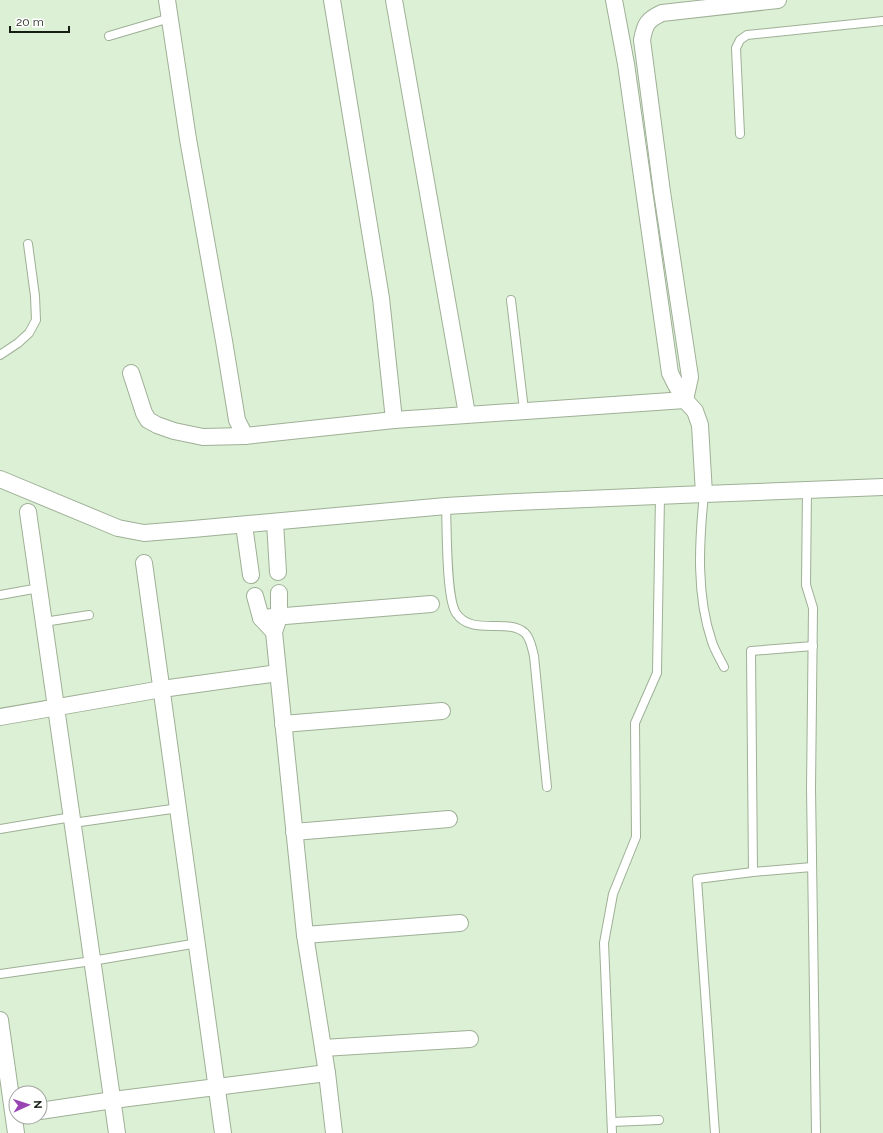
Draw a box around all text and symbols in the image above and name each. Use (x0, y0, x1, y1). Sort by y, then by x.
scale bar (10, 8, 69, 34)
text: 20 m (16, 15, 44, 29)
north arrow (8, 1085, 48, 1125)
text: N (31, 1100, 44, 1109)

